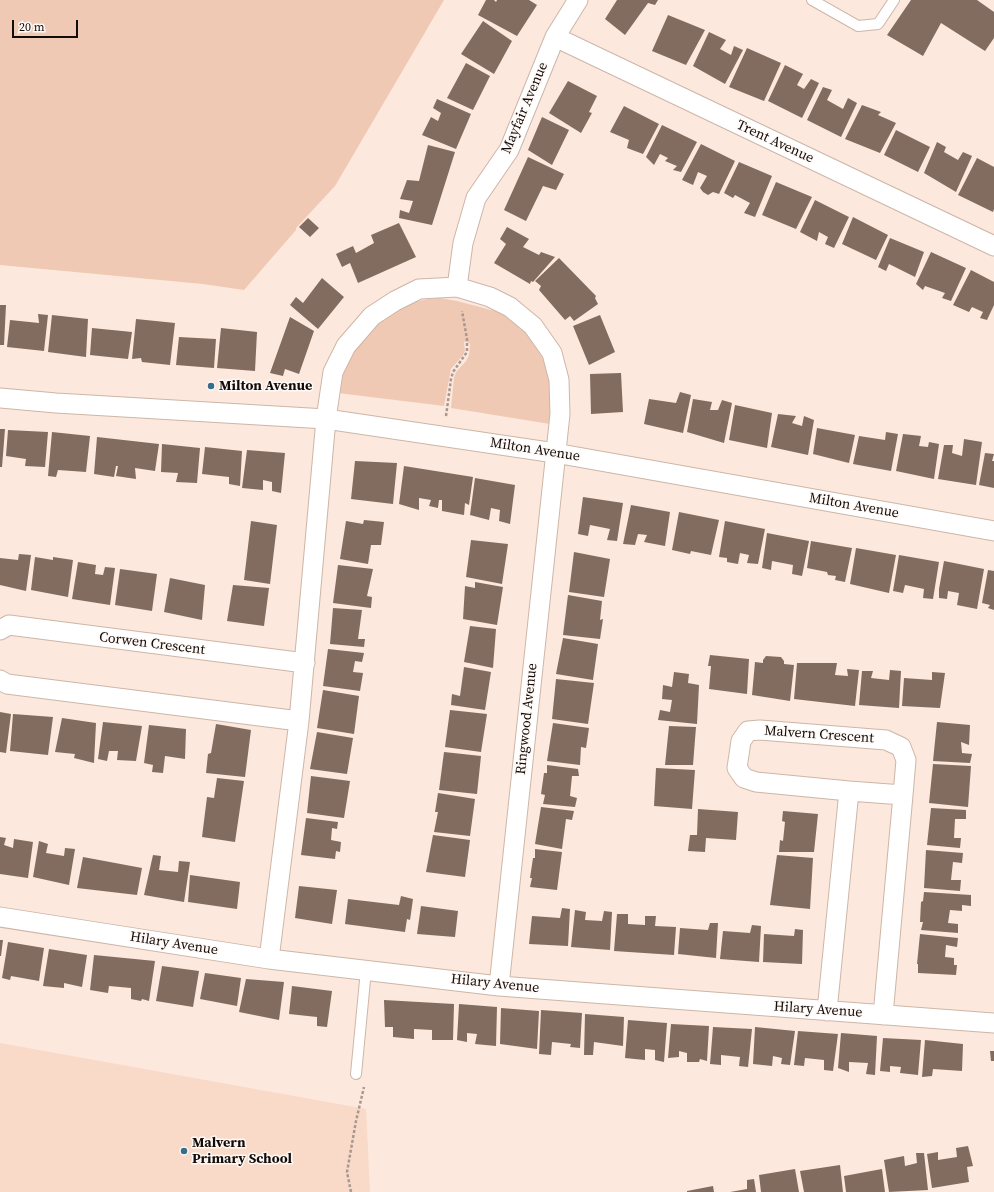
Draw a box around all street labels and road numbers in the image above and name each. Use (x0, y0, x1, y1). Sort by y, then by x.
street label: Mayfair Avenue (498, 60, 552, 156)
street label: Trent Avenue (734, 117, 816, 167)
street label: Milton Avenue (489, 435, 581, 465)
street label: Milton Avenue (808, 490, 900, 522)
street label: Corwen Crescent (98, 629, 206, 659)
street label: Ringwood Avenue (513, 662, 541, 776)
street label: Malvern Crescent (764, 723, 874, 747)
street label: Hilary Avenue (129, 929, 219, 959)
street label: Hilary Avenue (450, 971, 540, 997)
street label: Hilary Avenue (773, 999, 863, 1021)

